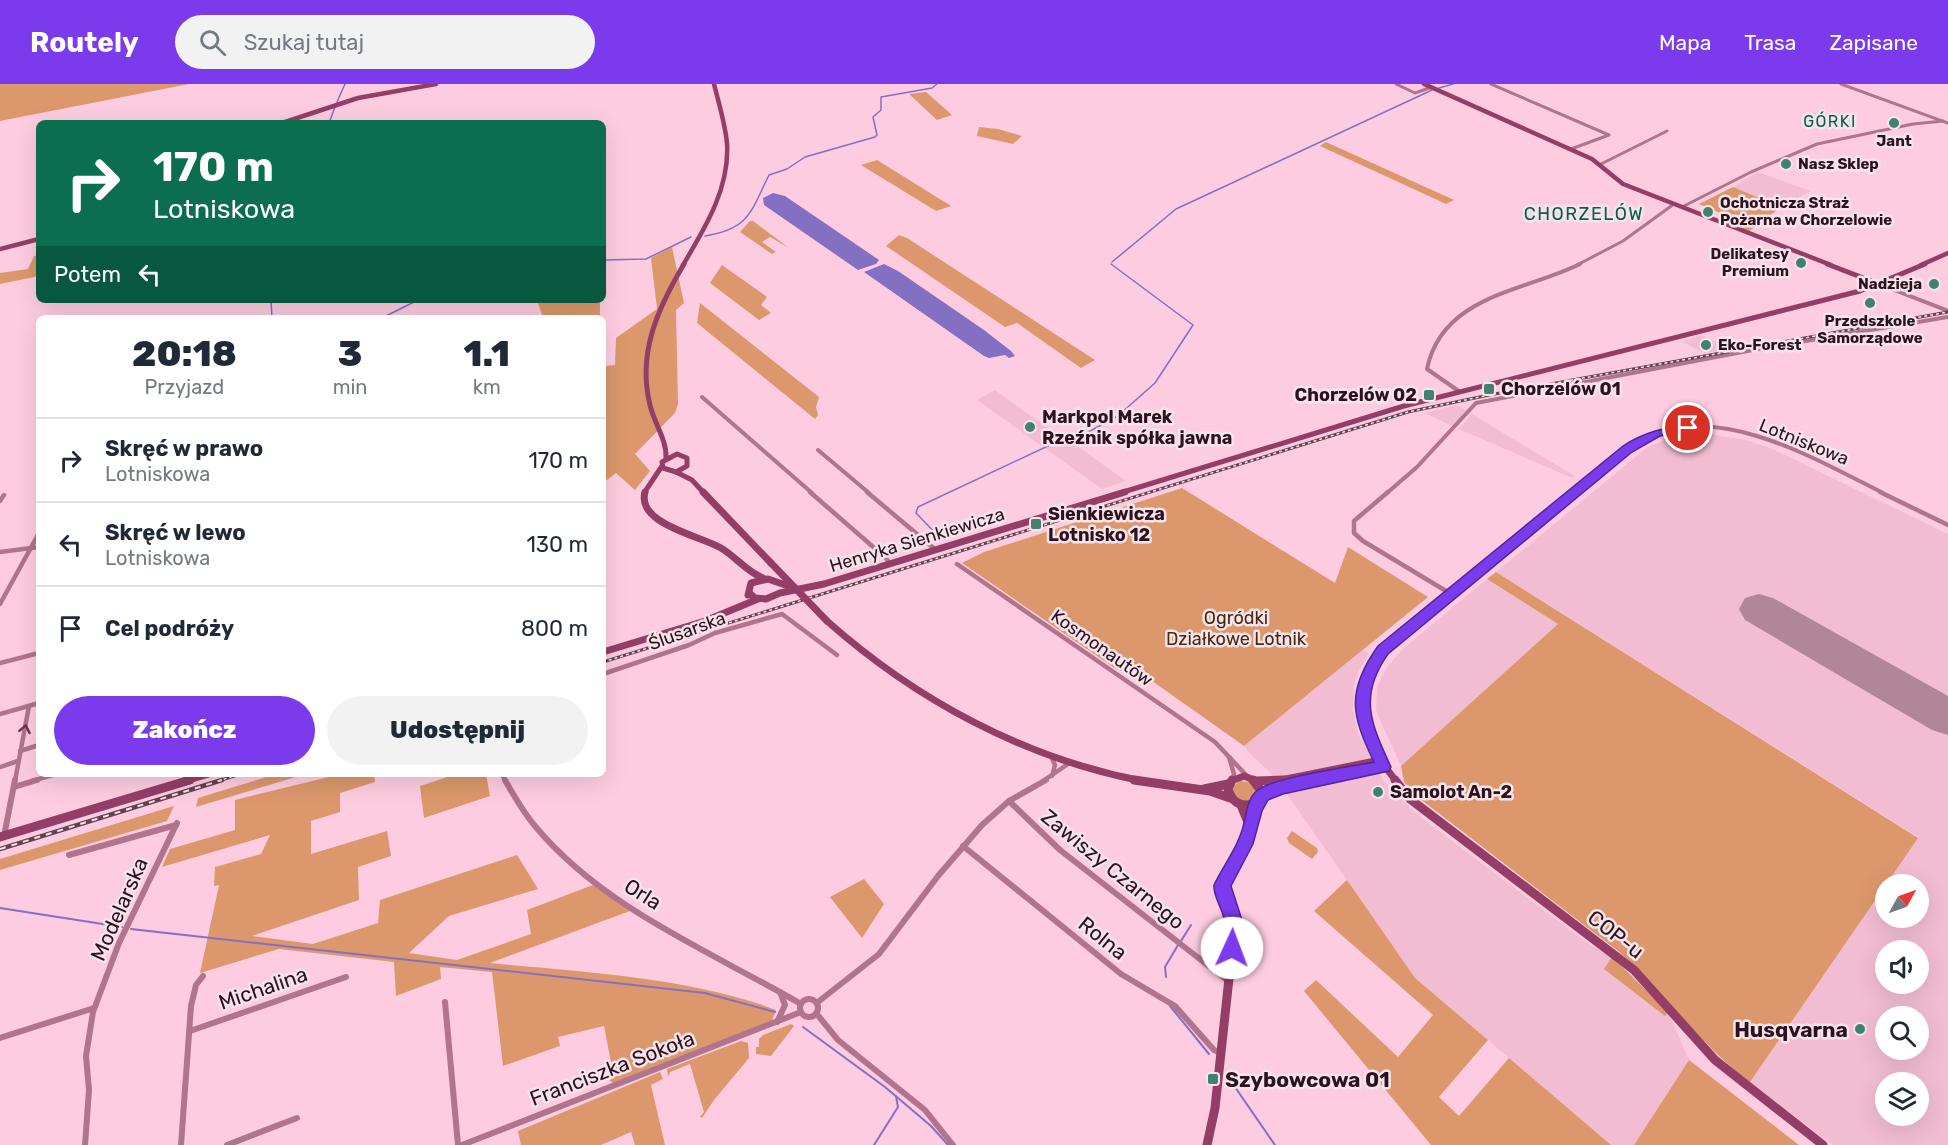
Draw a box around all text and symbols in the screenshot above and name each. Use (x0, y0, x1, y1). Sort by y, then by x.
search box (175, 15, 595, 69)
text: Routely (30, 26, 139, 59)
icon: search (196, 26, 229, 59)
text: Szukaj tutaj (244, 29, 364, 56)
text: Mapa (1659, 30, 1711, 55)
text: Trasa (1744, 30, 1796, 55)
text: Zapisane (1829, 30, 1918, 55)
district label: GÓRKI (1803, 111, 1857, 131)
marker: Jant (1887, 116, 1901, 130)
place label: Jant (1876, 132, 1912, 150)
text: 170 m (153, 142, 274, 192)
icon: right (54, 144, 132, 222)
place label: Nasz Sklep (1798, 155, 1879, 173)
marker: Nasz Sklep (1779, 157, 1793, 171)
text: Lotniskowa (153, 193, 295, 225)
place label: Ochotnicza Straż Pożarna w Chorzelowie (1720, 194, 1892, 229)
district label: CHORZELÓW (1524, 203, 1644, 225)
marker: Ochotnicza Straż Pożarna w Chorzelowie (1701, 205, 1715, 219)
place label: Delikatesy Premium (1711, 245, 1789, 280)
marker: Delikatesy Premium (1794, 256, 1808, 270)
icon: left (133, 258, 166, 291)
text: Potem (54, 261, 121, 288)
place label: Nadzieja (1858, 275, 1922, 293)
marker: Nadzieja (1927, 277, 1941, 291)
marker: Przedszkole Samorządowe (1863, 296, 1877, 310)
place label: Przedszkole Samorządowe (1817, 312, 1923, 347)
text: 20:18 (132, 332, 237, 375)
text: 3 (338, 332, 362, 375)
text: 1.1 (464, 332, 510, 375)
place label: Eko-Forest (1718, 336, 1802, 354)
marker: Eko-Forest (1699, 338, 1713, 352)
text: Przyjazd (144, 375, 224, 399)
text: min (333, 375, 367, 399)
text: km (473, 375, 501, 399)
place label: Chorzelów 01 (1501, 378, 1621, 400)
marker: Chorzelów 01 (1482, 382, 1496, 396)
place label: Chorzelów 02 (1295, 384, 1417, 406)
marker: Chorzelów 02 (1422, 388, 1436, 402)
pin (1662, 402, 1713, 453)
place label: Markpol Marek Rzeźnik spółka jawna (1042, 406, 1232, 449)
icon: arrive (1671, 411, 1704, 444)
street label: Lotniskowa (1756, 414, 1852, 470)
marker: Markpol Marek Rzeźnik spółka jawna (1023, 420, 1037, 434)
text: Skręć w prawo (105, 435, 263, 462)
icon: right (54, 444, 87, 477)
text: 170 m (528, 447, 588, 474)
text: Lotniskowa (105, 462, 210, 486)
street label: Henryka Sienkiewicza (827, 503, 1007, 577)
place label: Sienkiewicza Lotnisko 12 (1048, 503, 1165, 546)
marker: Sienkiewicza Lotnisko 12 (1029, 517, 1043, 531)
text: Skręć w lewo (105, 519, 246, 546)
icon: left (54, 528, 87, 561)
text: 130 m (526, 531, 588, 558)
text: Lotniskowa (105, 546, 210, 570)
street label: Kosmonautów (1047, 605, 1157, 691)
street label: Ślusarska (645, 607, 729, 655)
park label: Ogródki Działkowe Lotnik (1166, 607, 1307, 650)
icon: arrive (54, 612, 87, 645)
text: Cel podróży (105, 615, 234, 642)
text: 800 m (521, 615, 588, 642)
button: Zakończ (54, 696, 315, 765)
button: Udostępnij (327, 696, 588, 765)
one-way arrow (18, 724, 30, 733)
place label: Samolot An-2 (1390, 781, 1512, 803)
marker: Samolot An-2 (1371, 785, 1385, 799)
street label: Zawiszy Czarnego (1036, 804, 1190, 934)
street label: Modelarska (85, 853, 153, 965)
street label: Orla (620, 873, 666, 915)
north arrow (1875, 874, 1929, 928)
map controls (1875, 874, 1929, 1126)
street label: COP-u (1583, 904, 1649, 964)
street label: Rolna (1074, 911, 1132, 965)
position arrow (1200, 916, 1264, 980)
button: sound (1875, 940, 1929, 994)
street label: Michalina (215, 961, 311, 1015)
button: search (1875, 1006, 1929, 1060)
place label: Husqvarna (1734, 1017, 1848, 1042)
marker: Husqvarna (1853, 1022, 1867, 1036)
street label: Franciszka Sokoła (526, 1025, 698, 1111)
place label: Szybowcowa 01 (1225, 1067, 1390, 1092)
marker: Szybowcowa 01 (1206, 1072, 1220, 1086)
button: layers (1875, 1072, 1929, 1126)

